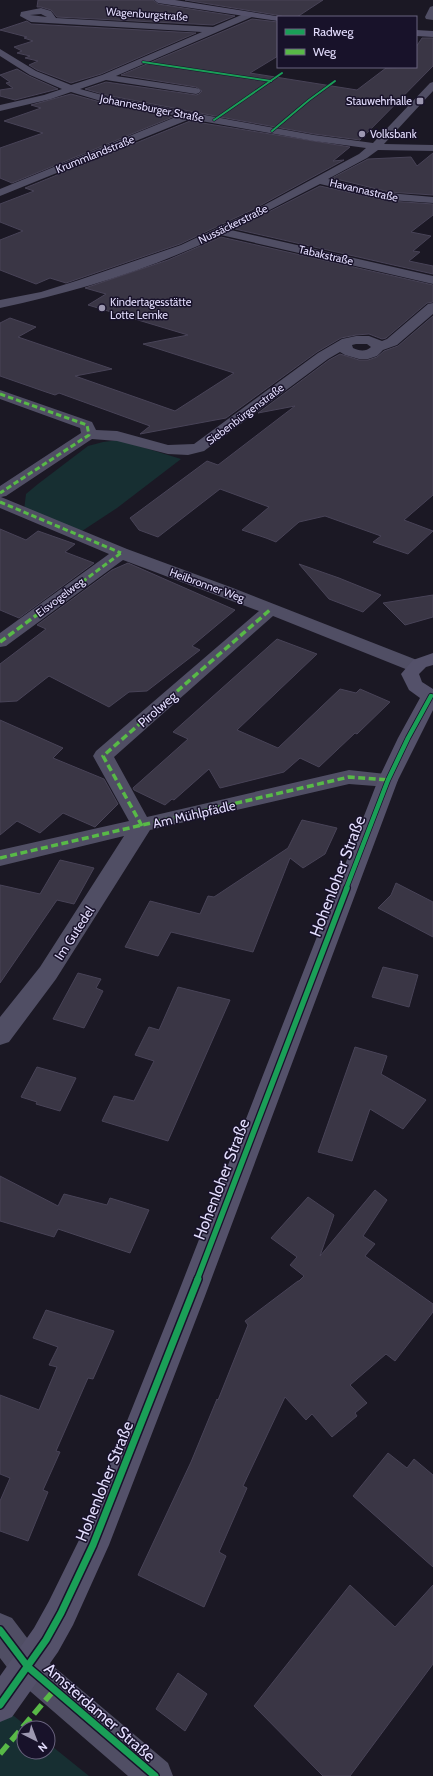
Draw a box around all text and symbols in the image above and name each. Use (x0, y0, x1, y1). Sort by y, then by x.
street label: Wagenburgstraße (106, 4, 189, 24)
legend (277, 16, 417, 68)
text: Radweg (313, 24, 354, 39)
text: Weg (313, 44, 337, 59)
street label: Johannesburger Straße (98, 91, 205, 125)
place label: Stauwehrhalle (346, 94, 412, 108)
marker: Stauwehrhalle (415, 96, 425, 106)
place label: Volksbank (370, 127, 417, 141)
marker: Volksbank (357, 129, 367, 139)
street label: Krummlandstraße (54, 132, 137, 176)
street label: Havannastraße (328, 175, 400, 205)
street label: Nussäckerstraße (196, 201, 270, 247)
street label: Tabakstraße (297, 242, 355, 268)
place label: Kindertagesstätte Lotte Lemke (110, 295, 192, 322)
marker: Kindertagesstätte Lotte Lemke (97, 303, 107, 313)
street label: Siebenbürgenstraße (203, 380, 287, 448)
street label: Heilbronner Weg (168, 565, 247, 605)
street label: Eisvogelweg (33, 574, 87, 620)
street label: Pirolweg (134, 687, 180, 730)
street label: Am Mühlpfädle (151, 797, 237, 831)
street label: Hohenloher Straße (306, 813, 369, 939)
street label: Im Gutedel (51, 903, 97, 963)
street label: Hohenloher Straße (190, 1116, 253, 1242)
street label: Hohenloher Straße (72, 1418, 137, 1544)
street label: Amsterdamer Straße (40, 1659, 159, 1766)
north arrow (16, 1720, 56, 1760)
text: N (35, 1740, 50, 1755)

